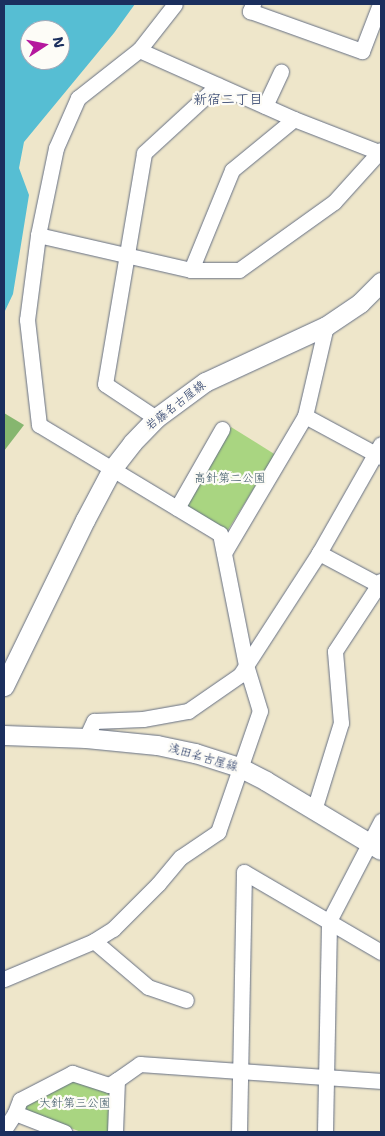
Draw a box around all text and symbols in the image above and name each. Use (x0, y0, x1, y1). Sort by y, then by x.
north arrow (20, 20, 70, 70)
text: N (49, 35, 69, 49)
district label: 新宿二丁目 (193, 91, 263, 107)
street label: 岩藤名古屋線 (143, 378, 209, 434)
park label: 高針第二公園 (194, 472, 266, 486)
street label: 浅田名古屋線 (166, 741, 240, 775)
park label: 大針第三公園 (39, 1097, 111, 1111)

